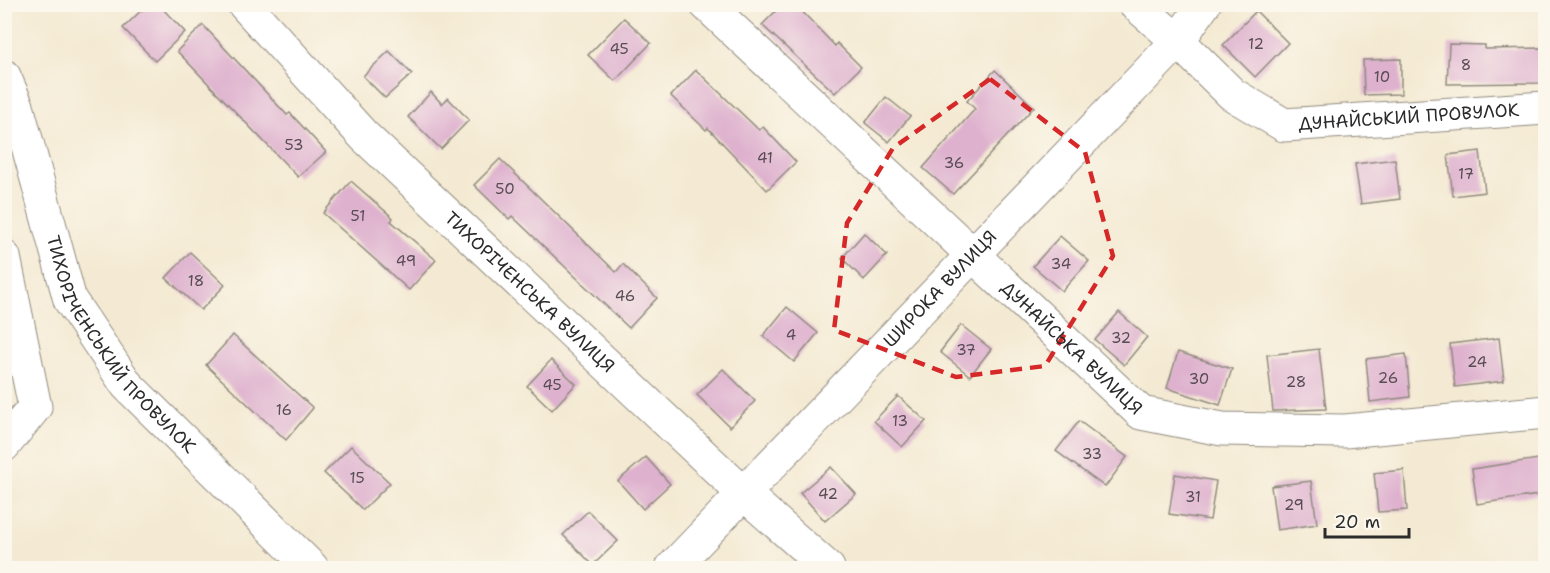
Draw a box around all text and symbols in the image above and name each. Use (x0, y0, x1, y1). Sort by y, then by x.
house number: 12 (1248, 34, 1264, 54)
house number: 45 (609, 39, 629, 59)
house number: 8 (1461, 55, 1471, 75)
house number: 10 (1374, 67, 1390, 87)
street label: ДУНАЙСЬКИЙ ПРОВУЛОК (1298, 98, 1520, 136)
house number: 53 (285, 135, 304, 155)
house number: 41 (757, 148, 773, 168)
house number: 36 (944, 153, 964, 173)
house number: 17 (1458, 164, 1474, 184)
house number: 50 (495, 179, 515, 199)
house number: 51 (351, 206, 365, 226)
street label: ТИХОРІЧЕНСЬКА ВУЛИЦЯ (439, 206, 620, 378)
street label: ШИРОКА ВУЛИЦЯ (878, 225, 1002, 353)
street label: ТИХОРІЧЕНСЬКИЙ ПРОВУЛОК (41, 233, 201, 459)
house number: 49 (396, 251, 416, 271)
house number: 34 (1051, 254, 1071, 274)
house number: 18 (188, 271, 204, 291)
street label: ДУНАЙСЬКА ВУЛИЦЯ (996, 276, 1148, 420)
house number: 46 (615, 286, 635, 306)
house number: 4 (786, 325, 796, 345)
house number: 32 (1111, 328, 1131, 348)
house number: 37 (956, 340, 976, 360)
house number: 24 (1467, 352, 1487, 372)
house number: 26 (1378, 368, 1398, 388)
house number: 30 (1189, 369, 1209, 389)
house number: 28 (1286, 372, 1306, 392)
house number: 45 (542, 375, 562, 395)
house number: 16 (276, 400, 292, 420)
house number: 13 (892, 411, 908, 431)
house number: 33 (1082, 444, 1102, 464)
house number: 15 (349, 468, 365, 488)
house number: 42 (818, 484, 838, 504)
house number: 31 (1185, 487, 1201, 507)
house number: 29 (1284, 495, 1304, 515)
scale bar (1325, 501, 1409, 539)
text: 20 m (1334, 510, 1380, 534)

